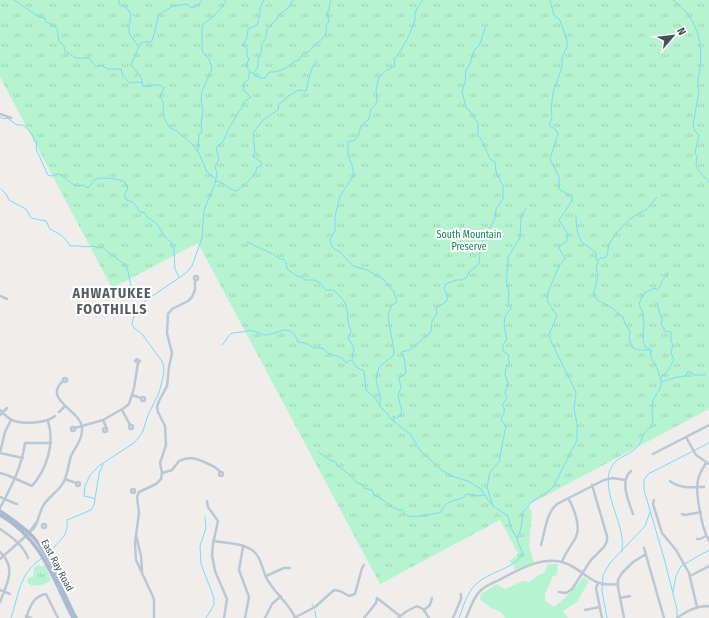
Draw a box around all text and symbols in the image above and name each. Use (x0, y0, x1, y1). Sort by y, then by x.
north arrow (653, 16, 693, 56)
text: N (674, 26, 689, 38)
park label: South Mountain Preserve (436, 229, 502, 253)
district label: AHWATUKEE FOOTHILLS (71, 285, 152, 318)
street label: East Ray Road (38, 538, 76, 593)

